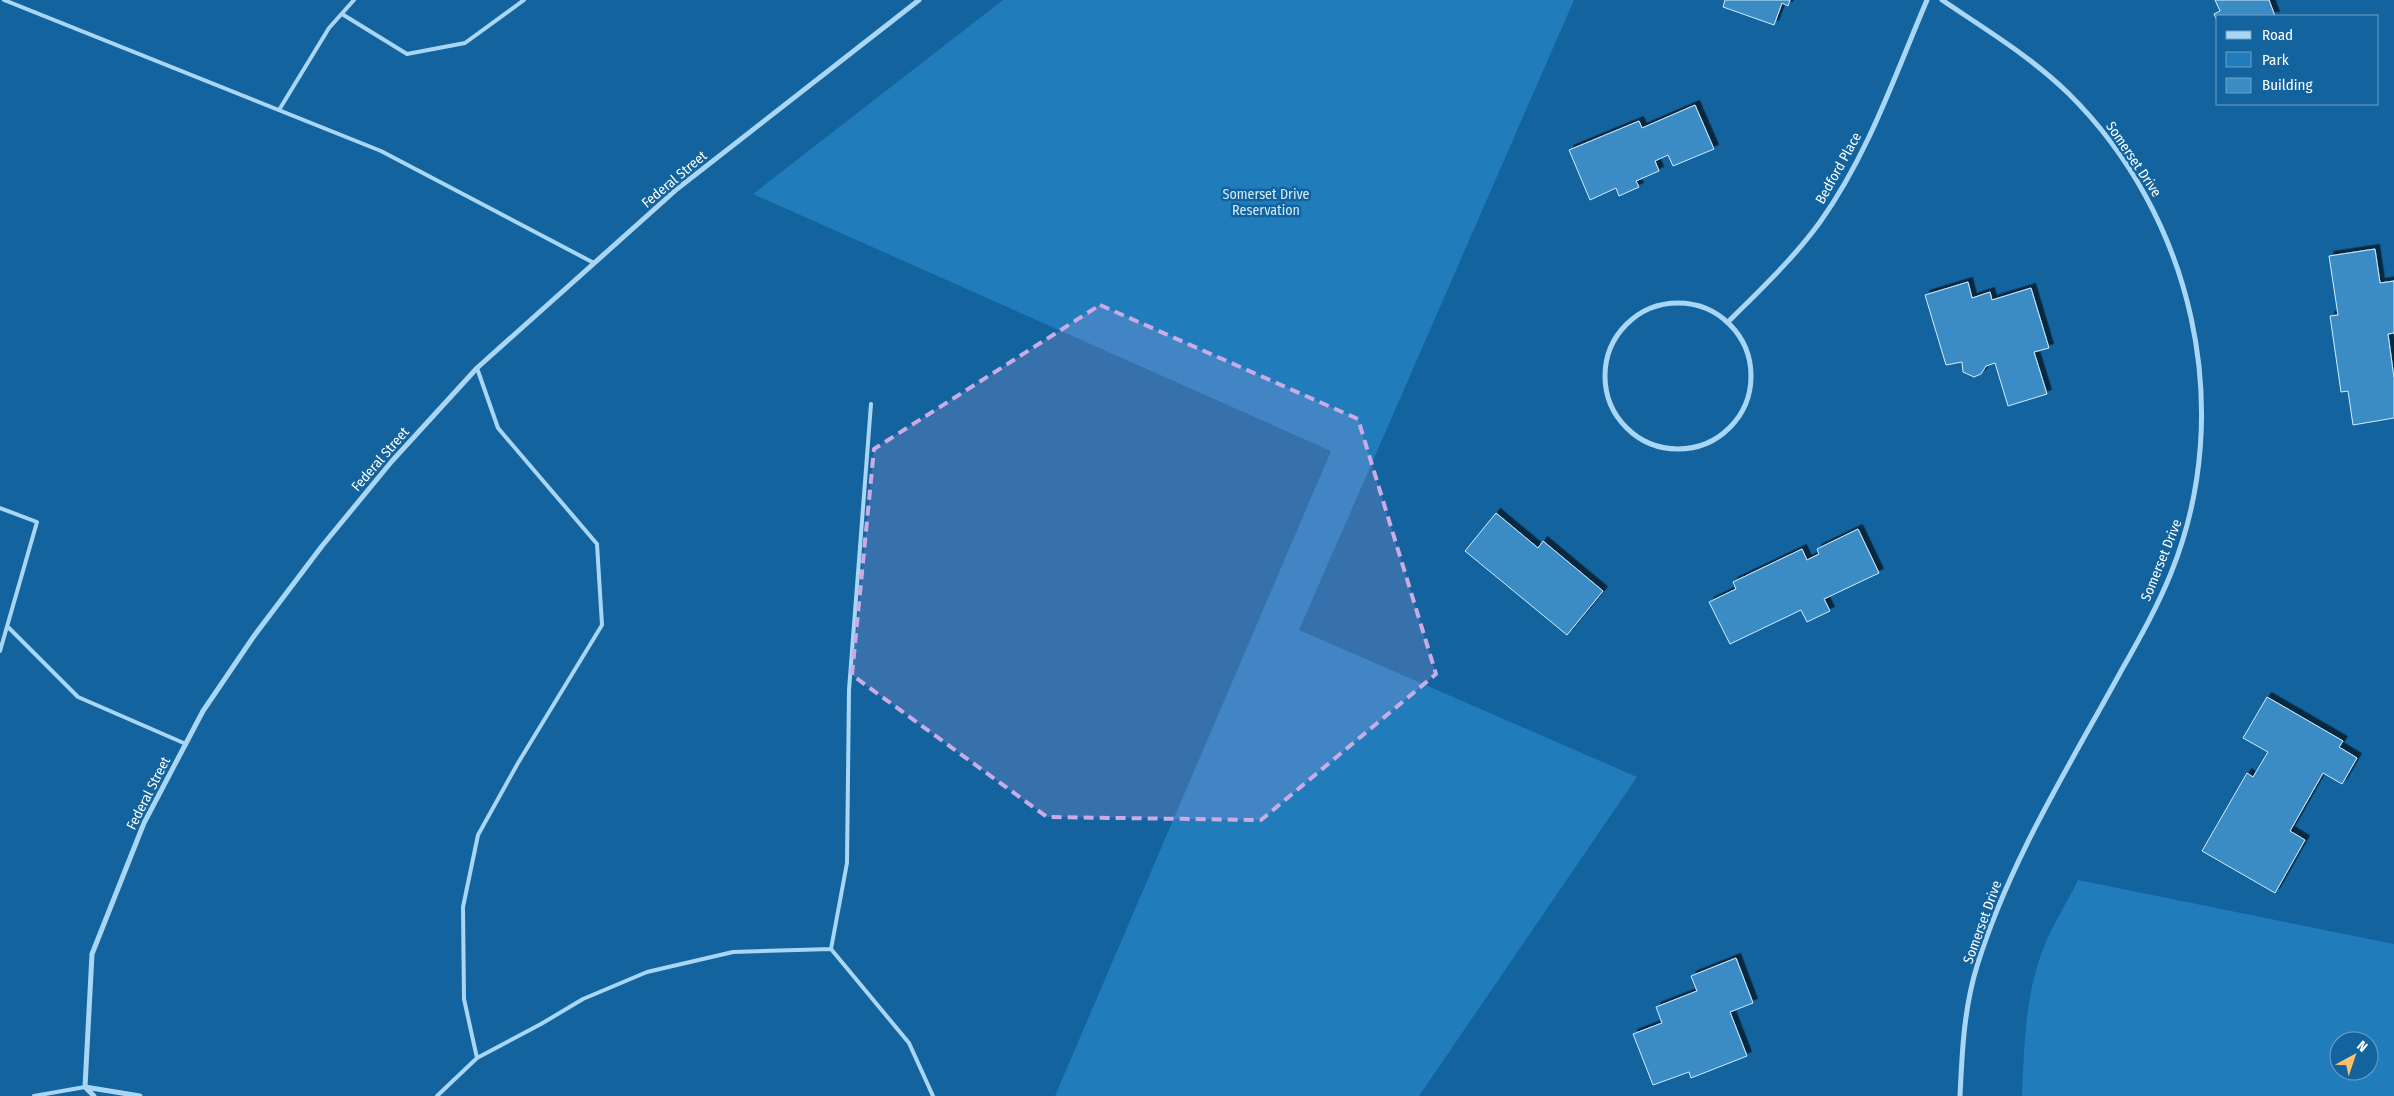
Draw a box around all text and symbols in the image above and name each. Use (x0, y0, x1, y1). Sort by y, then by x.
legend (2216, 15, 2379, 105)
text: Road (2262, 26, 2293, 44)
text: Park (2262, 51, 2289, 69)
text: Building (2262, 76, 2313, 94)
street label: Somerset Drive (2102, 118, 2165, 200)
street label: Bedford Place (1812, 129, 1865, 207)
street label: Federal Street (638, 147, 711, 211)
park label: Somerset Drive Reservation (1222, 186, 1310, 219)
street label: Federal Street (348, 423, 413, 495)
street label: Somerset Drive (2137, 517, 2186, 604)
street label: Federal Street (123, 754, 174, 833)
street label: Somerset Drive (1960, 878, 2005, 966)
north arrow (2329, 1031, 2379, 1081)
text: N (2353, 1037, 2371, 1056)

